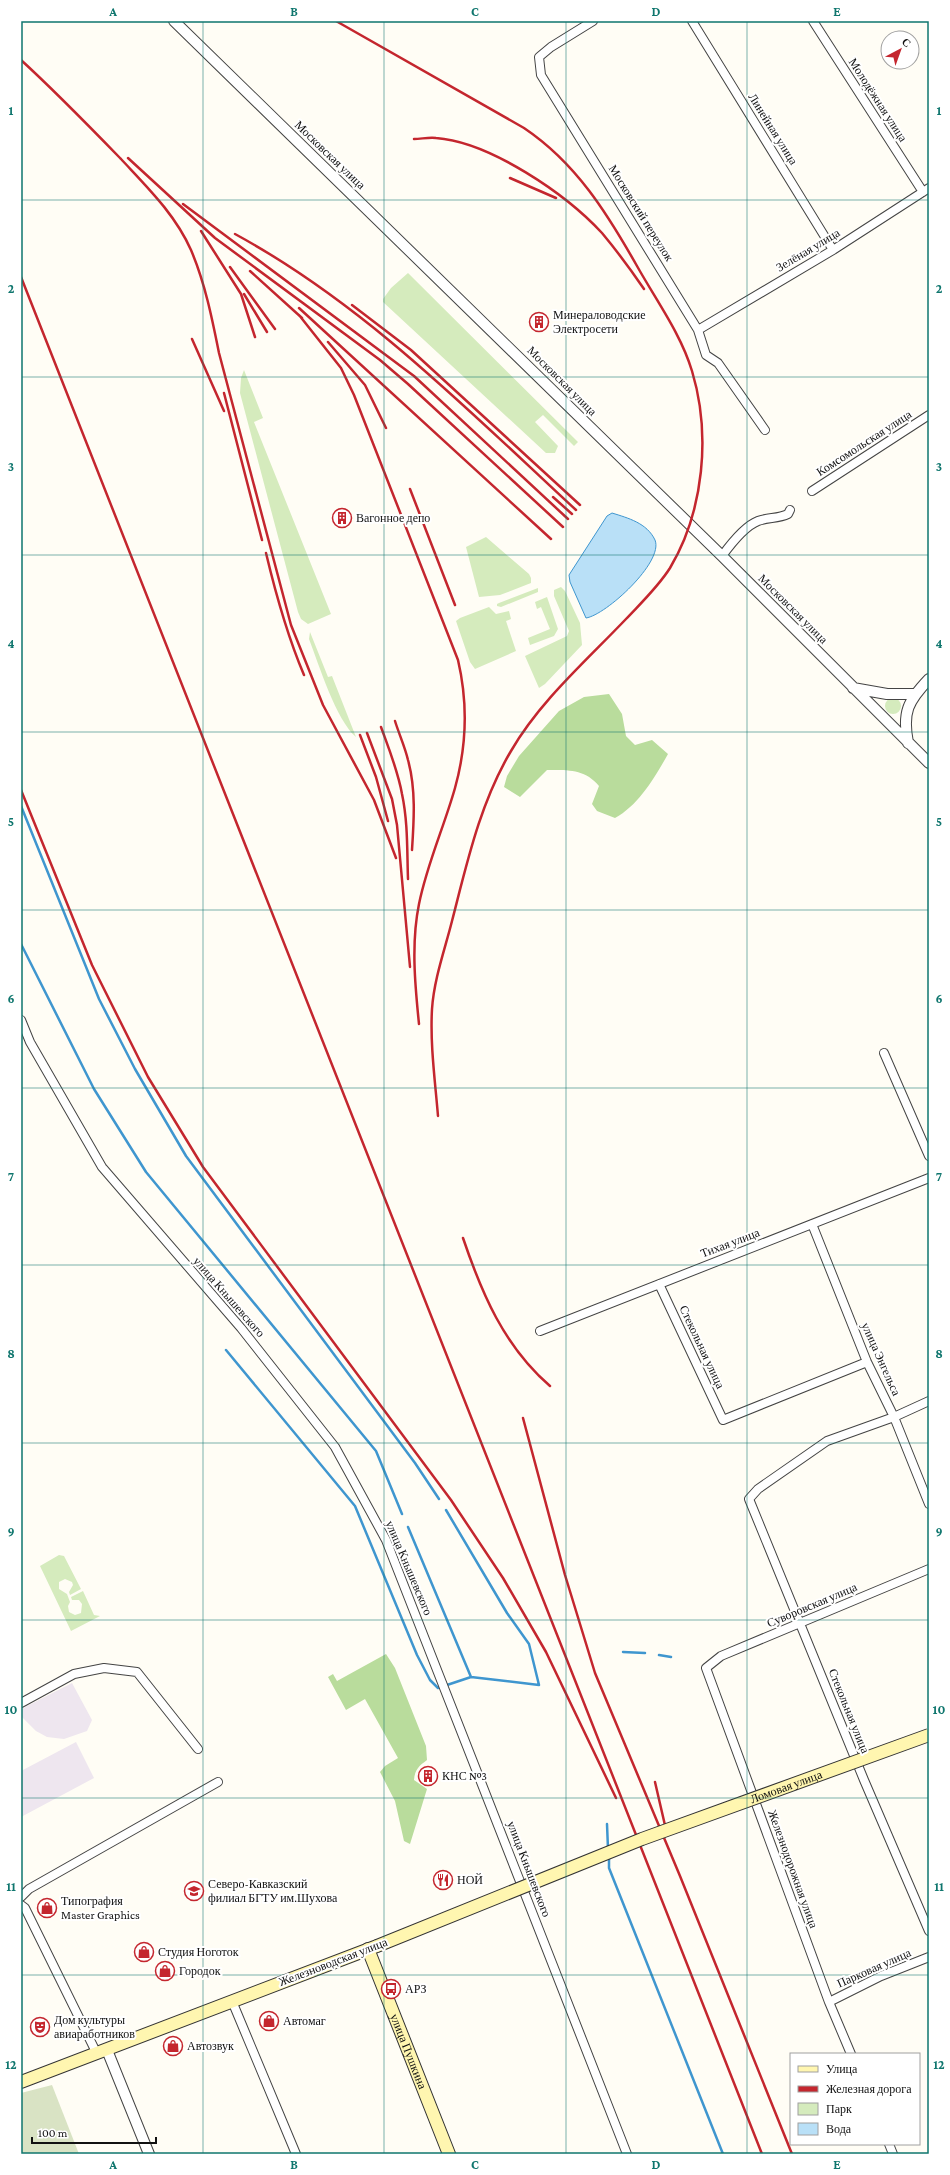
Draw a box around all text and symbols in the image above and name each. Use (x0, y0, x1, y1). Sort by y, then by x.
text: A (108, 4, 117, 19)
text: B (290, 4, 298, 19)
text: C (471, 4, 479, 19)
text: D (652, 4, 661, 19)
text: E (833, 4, 841, 19)
north arrow (880, 30, 920, 70)
text: С (900, 35, 914, 50)
street label: Молодёжная улица (846, 56, 911, 145)
street label: Линейная улица (745, 91, 801, 168)
text: 1 (9, 103, 14, 118)
text: 1 (937, 103, 942, 118)
street label: Московская улица (292, 118, 369, 193)
street label: Московский переулок (606, 162, 676, 264)
street label: Зелёная улица (774, 225, 843, 274)
text: 2 (8, 281, 15, 296)
text: 2 (936, 281, 943, 296)
place label: Минераловодские Электросети (553, 308, 646, 336)
building icon: Минераловодские Электросети (528, 311, 550, 333)
street label: Московская улица (524, 343, 600, 419)
street label: Комсомольская улица (814, 407, 915, 479)
text: 3 (8, 459, 14, 474)
text: 3 (936, 459, 942, 474)
building icon: Вагонное депо (331, 507, 353, 529)
place label: Вагонное депо (356, 511, 430, 525)
street label: Московская улица (755, 571, 831, 647)
text: 4 (7, 636, 15, 651)
text: 4 (935, 636, 943, 651)
text: 5 (8, 814, 14, 829)
text: 5 (936, 814, 942, 829)
text: 6 (7, 991, 15, 1006)
text: 6 (935, 991, 943, 1006)
text: 7 (8, 1169, 14, 1184)
text: 7 (936, 1169, 942, 1184)
street label: Тихая улица (699, 1225, 762, 1261)
street label: улица Кнышевского (190, 1254, 268, 1340)
street label: Стекольная улица (677, 1303, 728, 1391)
street label: улица Энгельса (859, 1320, 904, 1398)
text: 8 (7, 1346, 15, 1361)
text: 8 (935, 1346, 943, 1361)
street label: улица Кнышевского (383, 1518, 435, 1618)
text: 9 (7, 1524, 15, 1539)
text: 9 (935, 1524, 943, 1539)
street label: Суворовская улица (765, 1579, 860, 1630)
street label: Стекольная улица (826, 1667, 873, 1756)
text: 10 (5, 1702, 17, 1717)
text: 10 (933, 1702, 945, 1717)
building icon: КНС №3 (417, 1765, 439, 1787)
street label: Ломовая улица (748, 1767, 825, 1806)
place label: КНС №3 (442, 1769, 487, 1783)
street label: Железнодорожная улица (765, 1808, 821, 1931)
street label: улица Кнышевского (504, 1819, 554, 1919)
restaurant icon: НОЙ (432, 1869, 454, 1891)
place label: НОЙ (457, 1873, 483, 1887)
place label: Северо-Кавказский филиал БГТУ им.Шухова (208, 1877, 338, 1905)
text: 11 (6, 1879, 16, 1894)
text: 11 (934, 1879, 944, 1894)
school or university icon: Северо-Кавказский филиал БГТУ им.Шухова (183, 1880, 205, 1902)
place label: Типография Master Graphics (61, 1894, 140, 1922)
shop icon: Типография Master Graphics (36, 1897, 58, 1919)
street label: Железноводская улица (277, 1935, 390, 1989)
shop icon: Студия Ноготок (133, 1941, 155, 1963)
place label: Студия Ноготок (158, 1945, 239, 1959)
street label: Парковая улица (835, 1945, 914, 1991)
shop icon: Городок (154, 1960, 176, 1982)
place label: Городок (179, 1964, 221, 1978)
bus stop icon: АРЗ (380, 1978, 402, 2000)
place label: АРЗ (405, 1982, 427, 1996)
shop icon: Автомаг (258, 2010, 280, 2032)
street label: улица Пушкина (387, 2012, 430, 2092)
place label: Дом культуры авиаработников (54, 2013, 135, 2041)
place label: Автомаг (283, 2014, 326, 2028)
theatre icon: Дом культуры авиаработников (29, 2016, 51, 2038)
shop icon: Автозвук (162, 2035, 184, 2057)
place label: Автозвук (187, 2039, 234, 2053)
legend (790, 2053, 920, 2145)
text: 12 (5, 2057, 17, 2072)
text: 12 (933, 2057, 945, 2072)
text: Улица (826, 2062, 858, 2076)
text: Железная дорога (826, 2082, 912, 2096)
text: Парк (826, 2102, 852, 2116)
scale bar (32, 2119, 156, 2145)
text: Вода (826, 2122, 852, 2136)
text: 100 m (38, 2126, 68, 2140)
text: A (108, 2157, 117, 2172)
text: B (290, 2157, 298, 2172)
text: C (471, 2157, 479, 2172)
text: D (652, 2157, 661, 2172)
text: E (833, 2157, 841, 2172)

